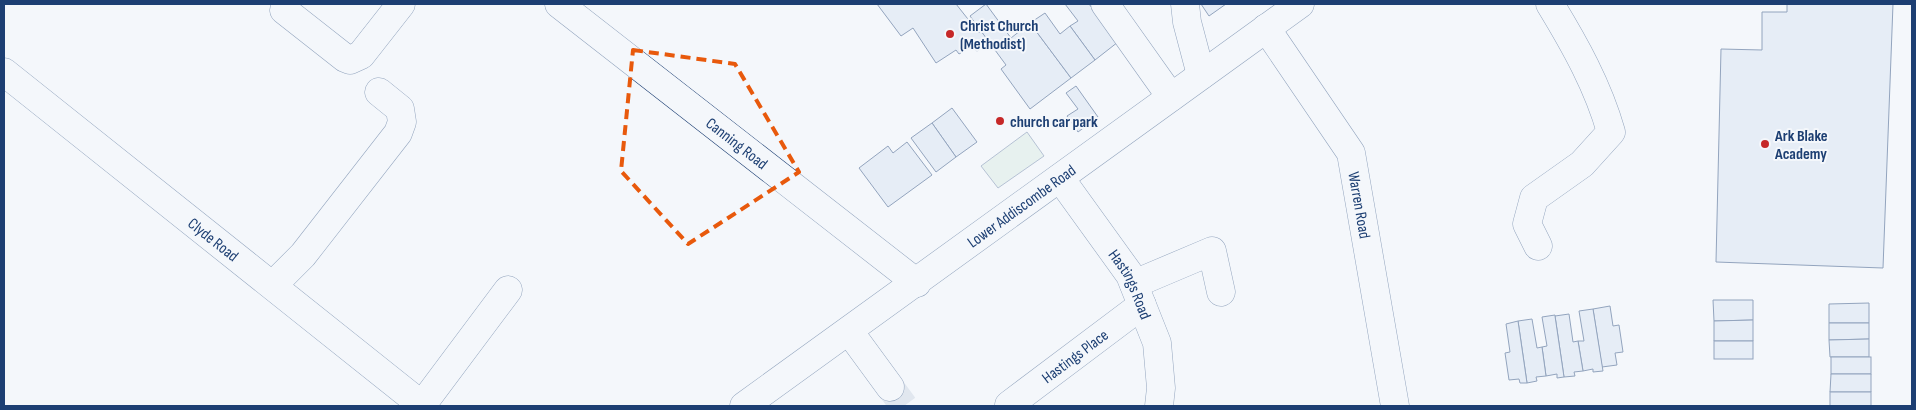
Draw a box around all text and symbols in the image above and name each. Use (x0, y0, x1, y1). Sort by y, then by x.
place label: Christ Church (Methodist) (960, 17, 1038, 54)
marker: Christ Church (Methodist) (944, 28, 956, 40)
place label: church car park (1010, 113, 1098, 132)
street label: Canning Road (702, 114, 771, 174)
marker: church car park (994, 115, 1006, 127)
place label: Ark Blake Academy (1774, 127, 1828, 164)
marker: Ark Blake Academy (1759, 138, 1771, 150)
street label: Lower Addiscombe Road (964, 161, 1080, 252)
street label: Warren Road (1343, 170, 1374, 240)
street label: Clyde Road (184, 214, 242, 266)
street label: Hastings Road (1104, 246, 1155, 322)
street label: Hastings Place (1038, 326, 1112, 388)

